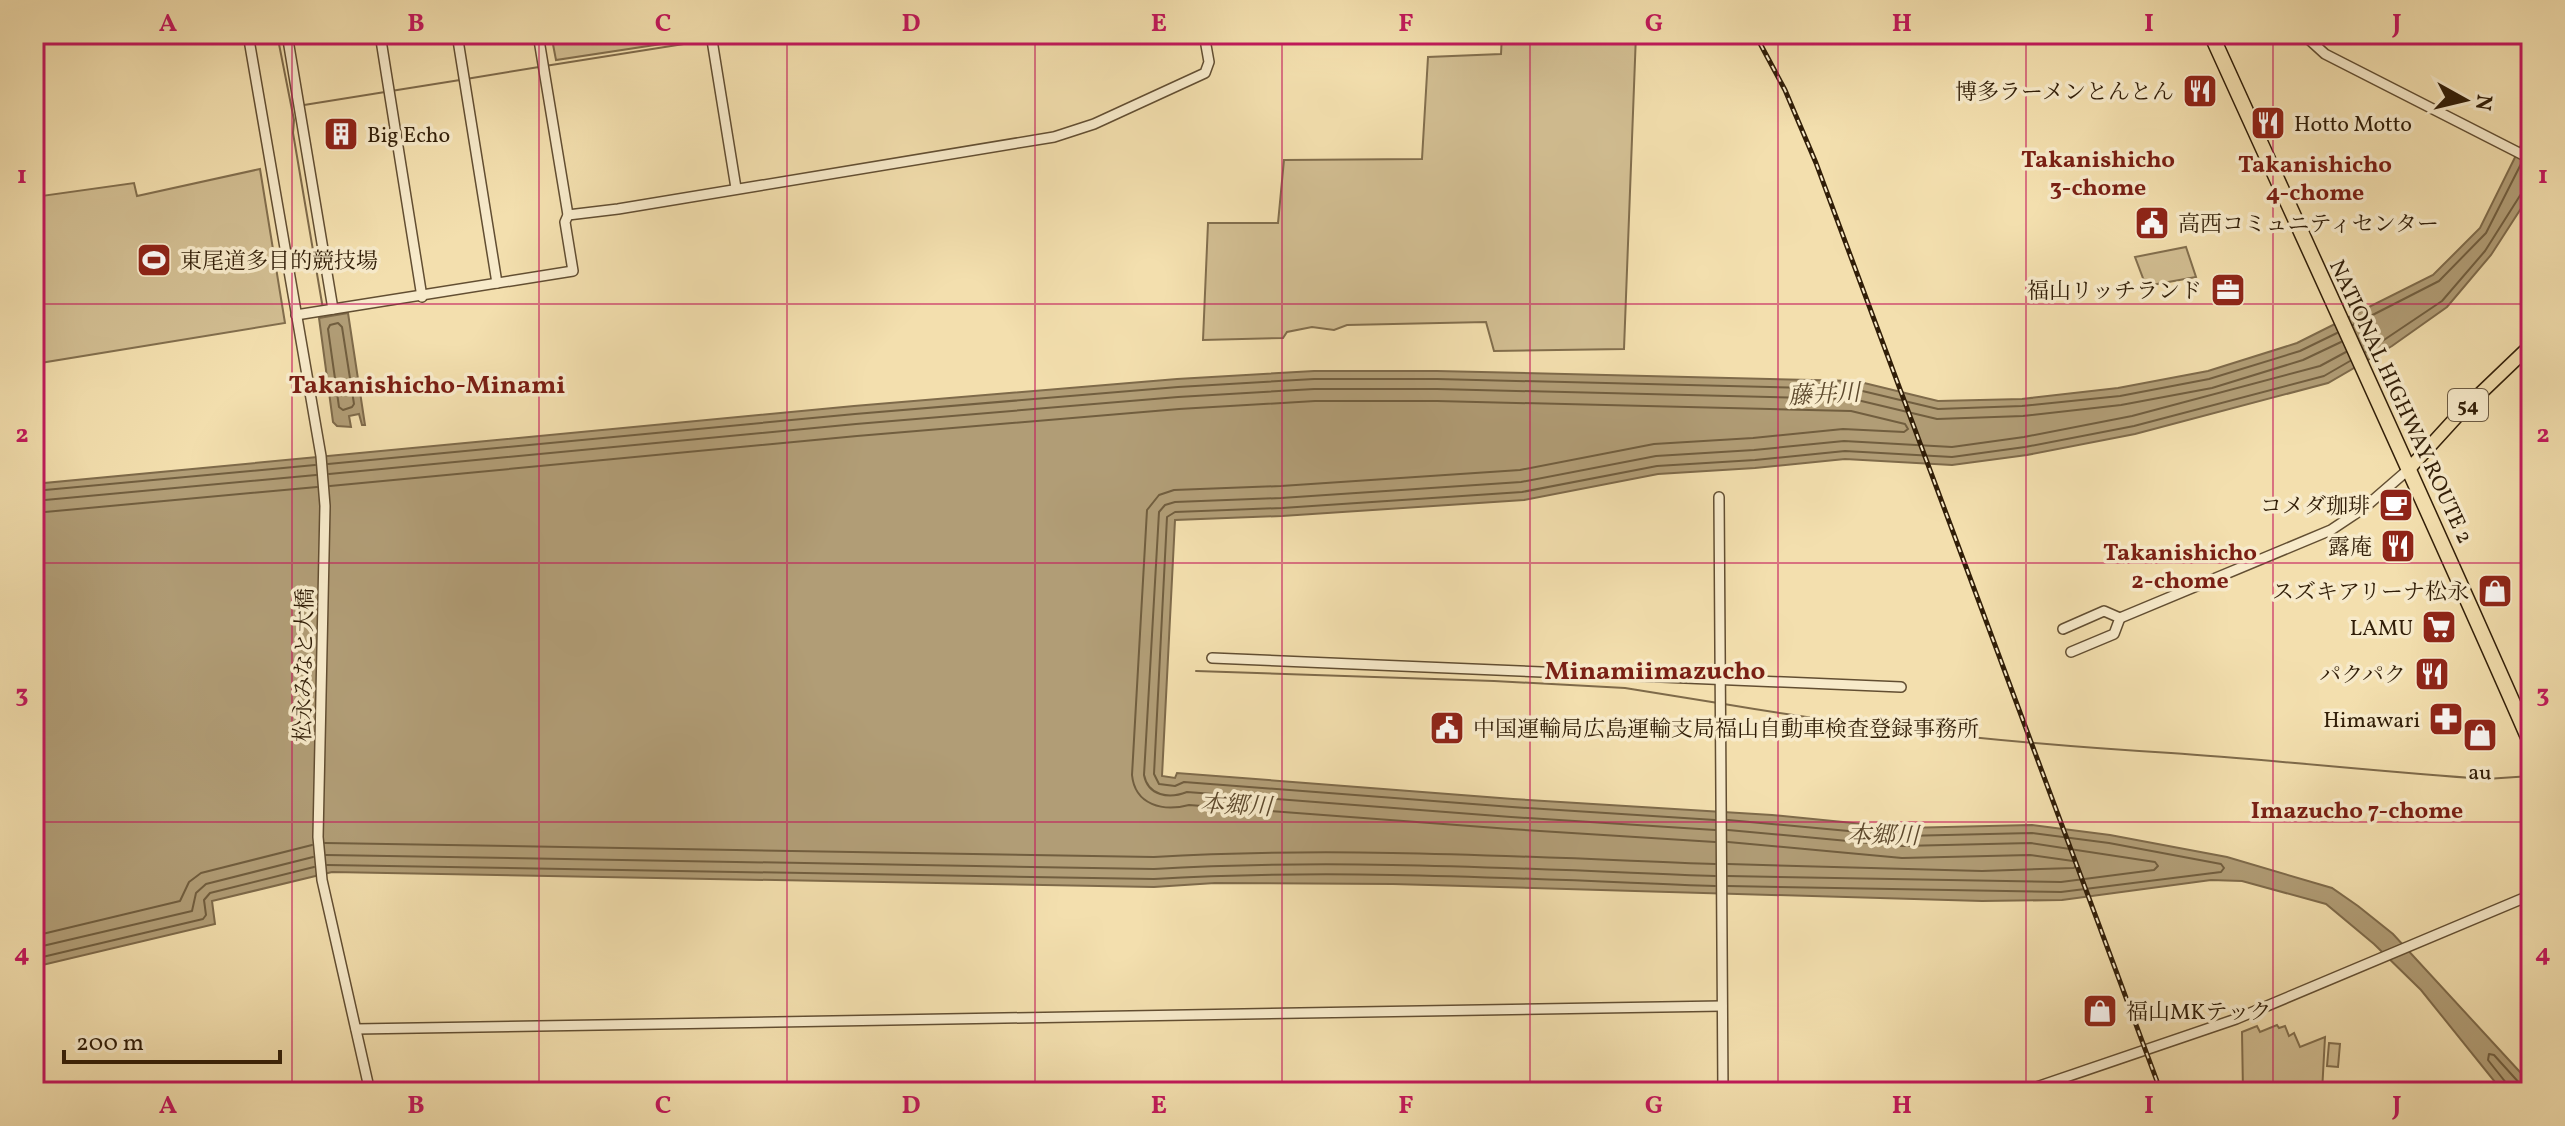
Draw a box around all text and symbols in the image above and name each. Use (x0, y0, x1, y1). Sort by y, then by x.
text: A (159, 6, 178, 42)
text: B (407, 6, 425, 42)
text: C (655, 6, 671, 42)
text: D (901, 6, 921, 42)
text: E (1151, 6, 1167, 42)
text: F (1398, 6, 1414, 42)
text: G (1645, 6, 1663, 42)
text: H (1892, 6, 1912, 42)
text: I (2144, 6, 2154, 42)
text: J (2391, 6, 2402, 42)
north arrow (2425, 60, 2505, 140)
restaurant icon: 博多ラーメンとんとん (2181, 72, 2219, 110)
place label: 博多ラーメンとんとん (1955, 78, 2174, 109)
text: N (2466, 92, 2499, 113)
restaurant icon: Hotto Motto (2249, 104, 2287, 142)
place label: Hotto Motto (2294, 110, 2412, 141)
building icon: Big Echo (322, 115, 360, 153)
place label: Big Echo (367, 121, 450, 152)
district label: Takanishicho 3-chome (2021, 144, 2175, 206)
district label: Takanishicho 4-chome (2238, 149, 2392, 211)
text: 1 (17, 158, 27, 194)
text: 1 (2538, 158, 2548, 194)
public building icon: 高西コミュニティセンター (2133, 204, 2171, 242)
place label: 高西コミュニティセンター (2178, 210, 2439, 241)
sports icon: 東尾道多目的競技場 (135, 241, 173, 279)
place label: 東尾道多目的競技場 (180, 247, 378, 278)
street label: NATIONAL HIGHWAY ROUTE 2 (2320, 255, 2479, 549)
office icon: 福山リッチランド (2209, 271, 2247, 309)
place label: 福山リッチランド (2027, 277, 2202, 308)
district label: Takanishicho-Minami (289, 368, 565, 404)
water label: 藤井川 (1787, 377, 1864, 415)
road number: 54 (2448, 389, 2488, 421)
text: 2 (15, 417, 29, 453)
text: 2 (2536, 417, 2550, 453)
cafe icon: コメダ珈琲 (2377, 486, 2415, 524)
place label: コメダ珈琲 (2260, 492, 2370, 523)
restaurant icon: 露庵 (2379, 527, 2417, 565)
place label: 露庵 (2328, 533, 2372, 564)
district label: Takanishicho 2-chome (2103, 537, 2257, 599)
shop icon: スズキアリーナ松永 (2476, 572, 2514, 610)
place label: スズキアリーナ松永 (2272, 578, 2469, 609)
street label: 松永みなと大橋 (289, 588, 322, 742)
supermarket icon: LAMU (2420, 608, 2458, 646)
place label: LAMU (2350, 614, 2413, 645)
district label: Minamiimazucho (1545, 654, 1765, 690)
restaurant icon: パクパク (2413, 655, 2451, 693)
place label: パクパク (2319, 661, 2406, 692)
text: 3 (15, 677, 29, 713)
text: 3 (2536, 677, 2550, 713)
pharmacy icon: Himawari (2427, 700, 2465, 738)
place label: Himawari (2323, 706, 2420, 737)
public building icon: 中国運輸局広島運輸支局福山自動車検査登録事務所 (1428, 709, 1466, 747)
place label: 中国運輸局広島運輸支局福山自動車検査登録事務所 (1473, 715, 1979, 746)
shop icon: au (2461, 716, 2499, 754)
place label: au (2468, 758, 2492, 789)
water label: 本郷川 (1199, 788, 1276, 826)
district label: Imazucho 7-chome (2251, 795, 2463, 829)
water label: 本郷川 (1847, 819, 1922, 855)
text: 4 (14, 936, 30, 972)
text: 4 (2535, 936, 2551, 972)
shop icon: 福山MKテック (2081, 992, 2119, 1030)
place label: 福山MKテック (2126, 998, 2271, 1029)
scale bar (64, 1014, 280, 1064)
text: 200 m (76, 1027, 144, 1061)
text: A (159, 1088, 178, 1124)
text: B (407, 1088, 425, 1124)
text: C (655, 1088, 671, 1124)
text: D (901, 1088, 921, 1124)
text: E (1151, 1088, 1167, 1124)
text: F (1398, 1088, 1414, 1124)
text: G (1645, 1088, 1663, 1124)
text: H (1892, 1088, 1912, 1124)
text: I (2144, 1088, 2154, 1124)
text: J (2391, 1088, 2402, 1124)

